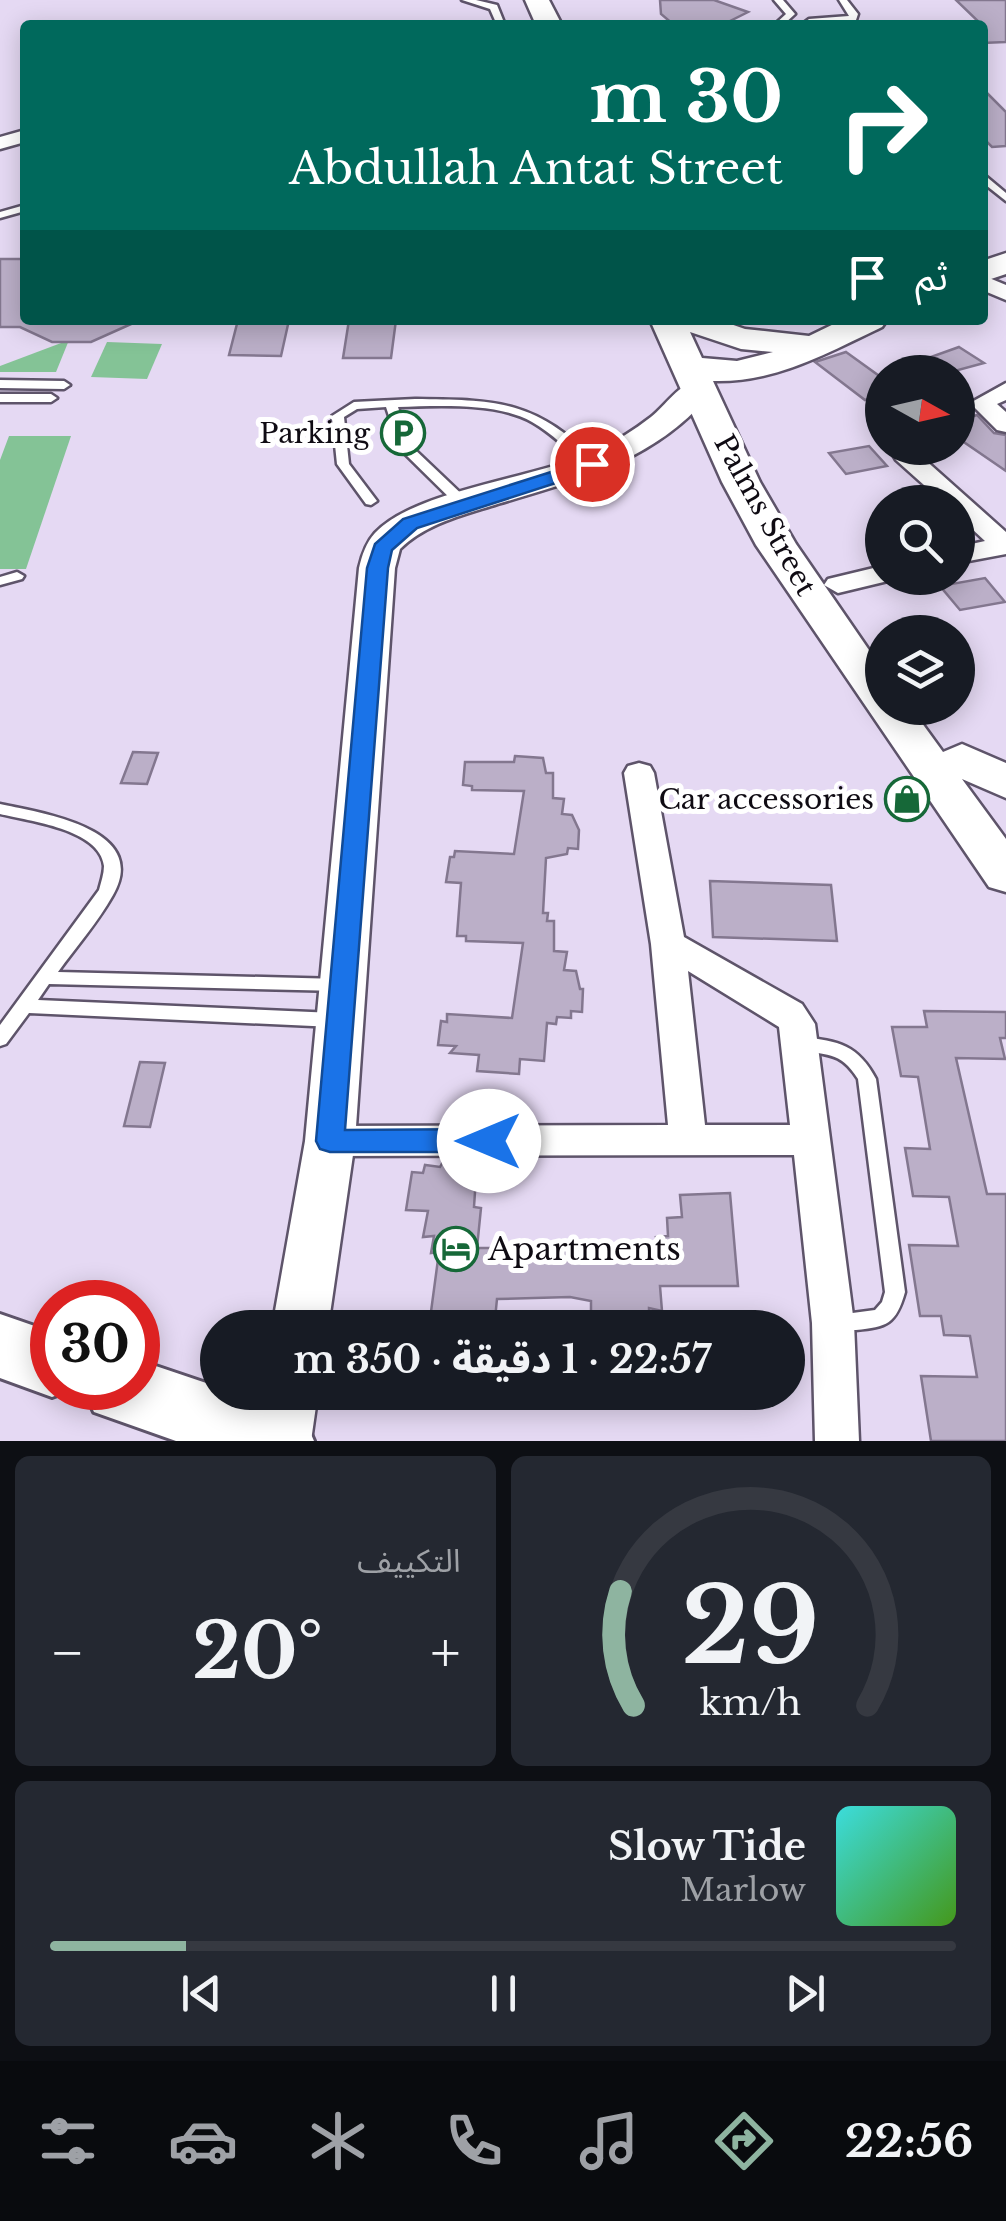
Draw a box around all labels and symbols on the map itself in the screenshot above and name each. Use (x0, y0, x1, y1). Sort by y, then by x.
north arrow (865, 355, 975, 465)
parking icon: Parking (380, 410, 426, 456)
place label: Parking (259, 416, 371, 451)
pin (550, 422, 635, 507)
street label: Palms Street (706, 428, 824, 602)
shop icon: Car accessories (884, 776, 930, 822)
place label: Car accessories (658, 782, 874, 817)
position arrow (437, 1089, 541, 1193)
hotel icon: Apartments (433, 1226, 479, 1272)
place label: Apartments (487, 1229, 681, 1269)
speed limit sign: 30 (30, 1280, 160, 1410)

